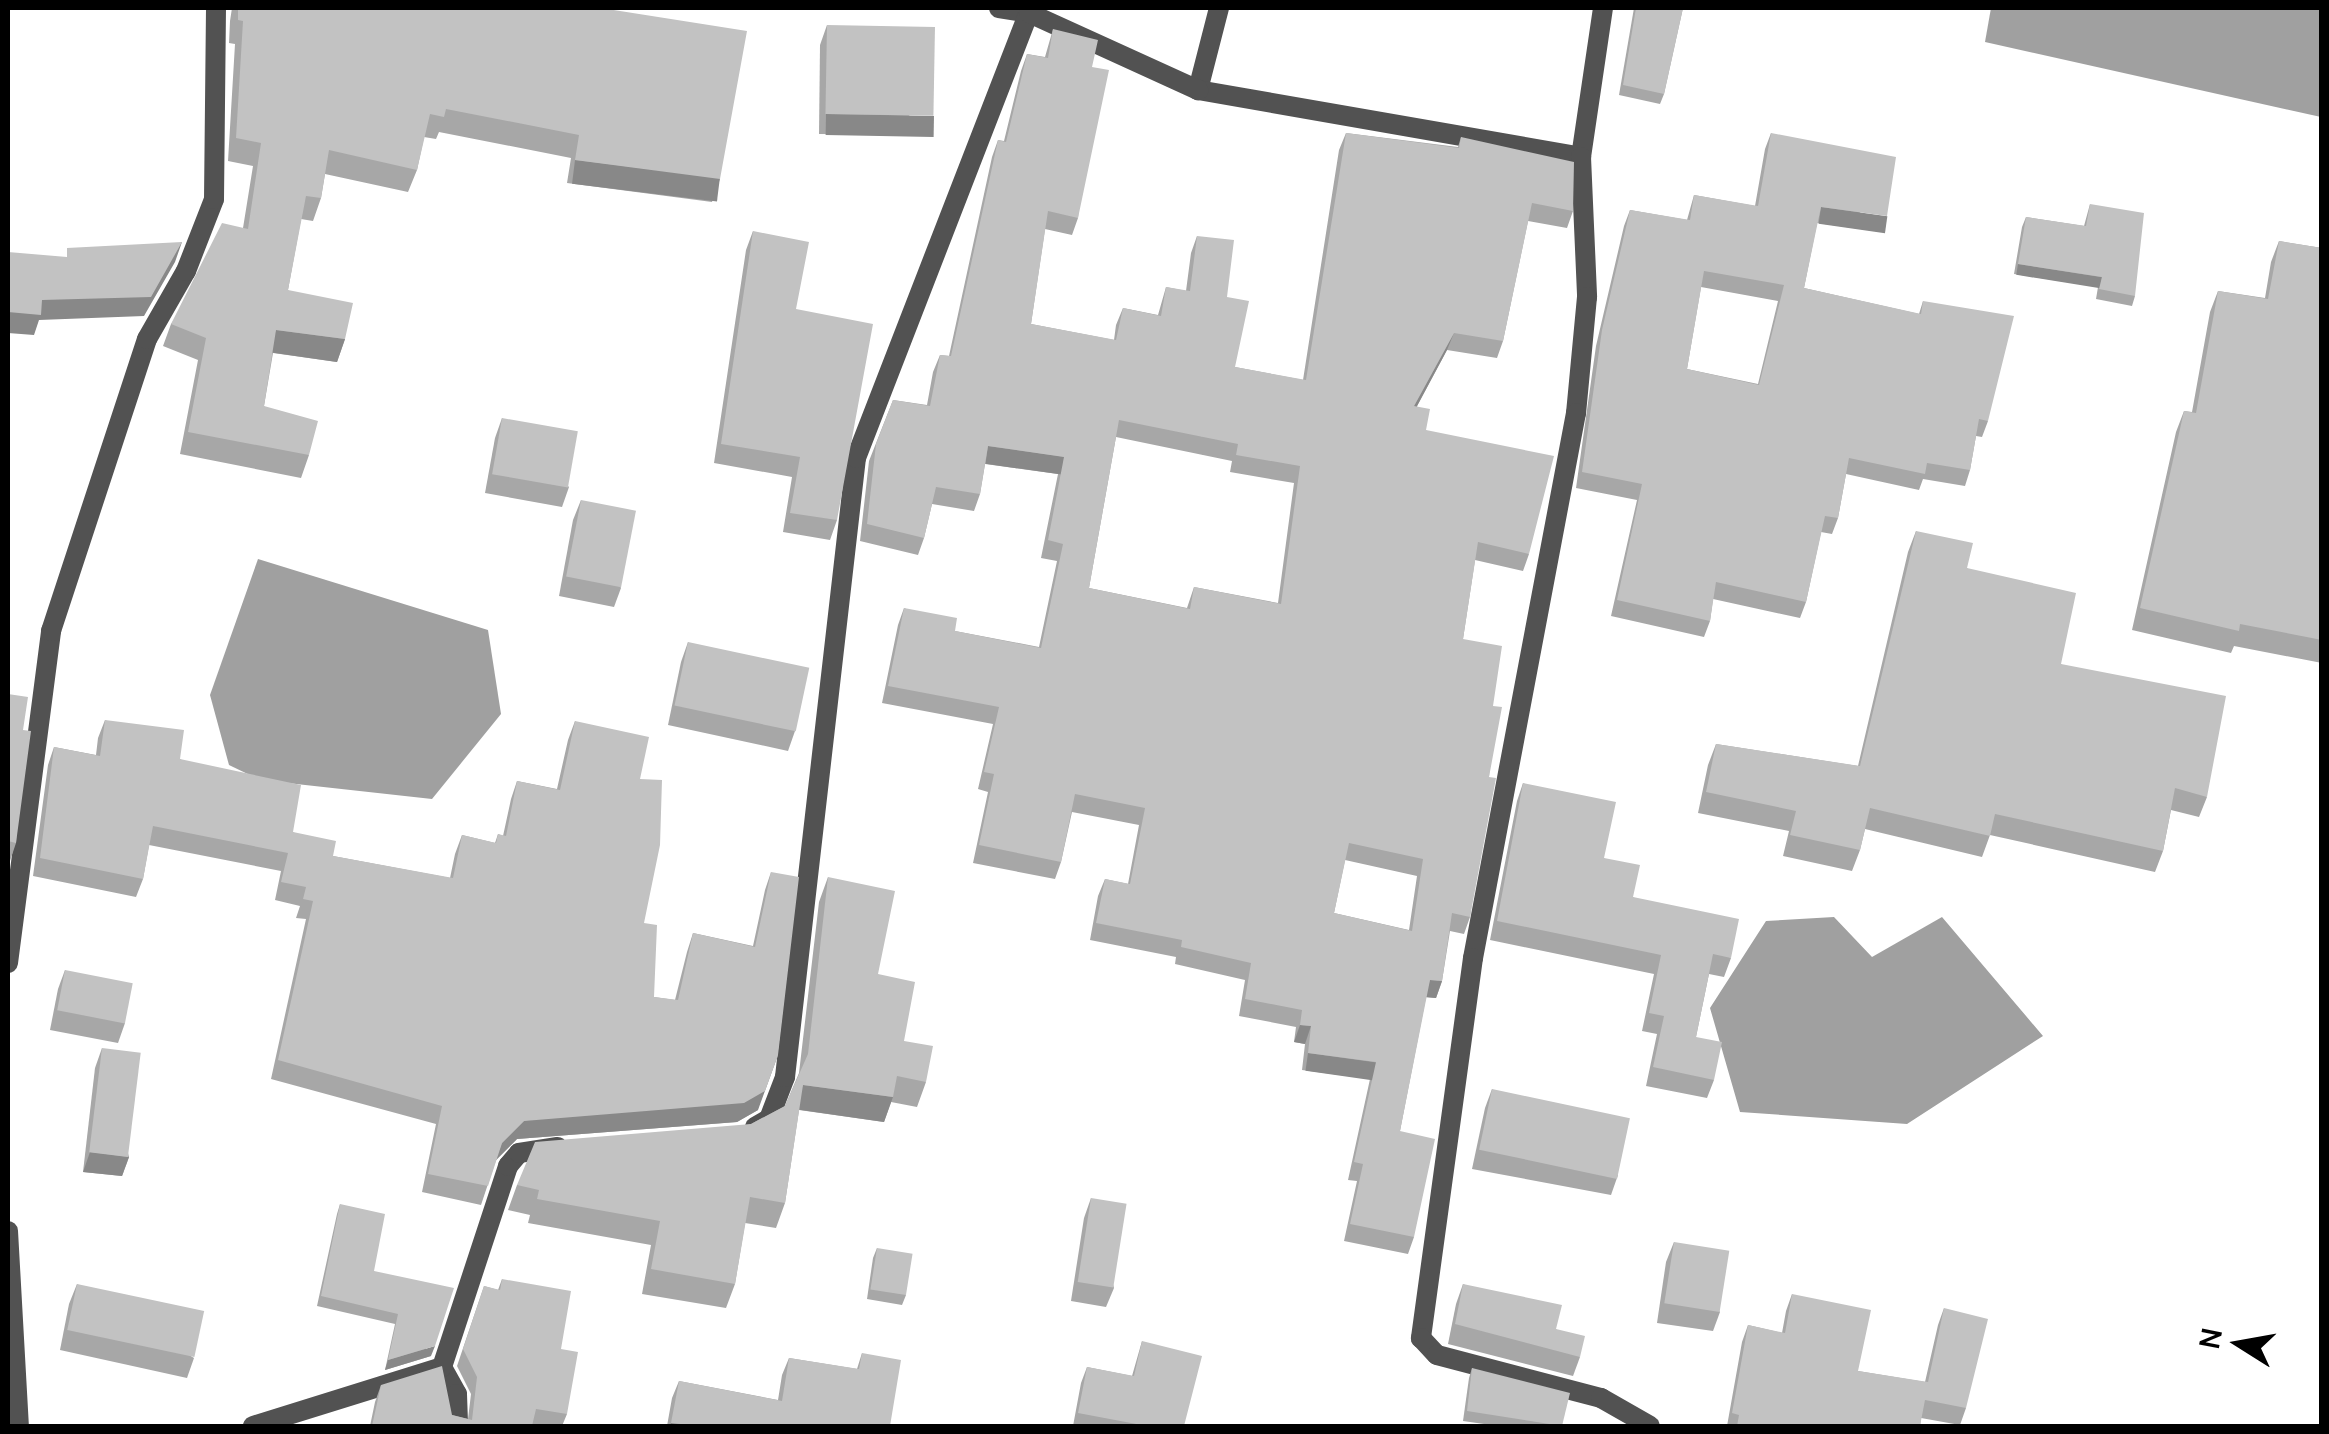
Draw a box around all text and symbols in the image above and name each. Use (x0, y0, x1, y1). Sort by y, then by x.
north arrow (2189, 1294, 2289, 1394)
text: N (2189, 1325, 2230, 1352)

